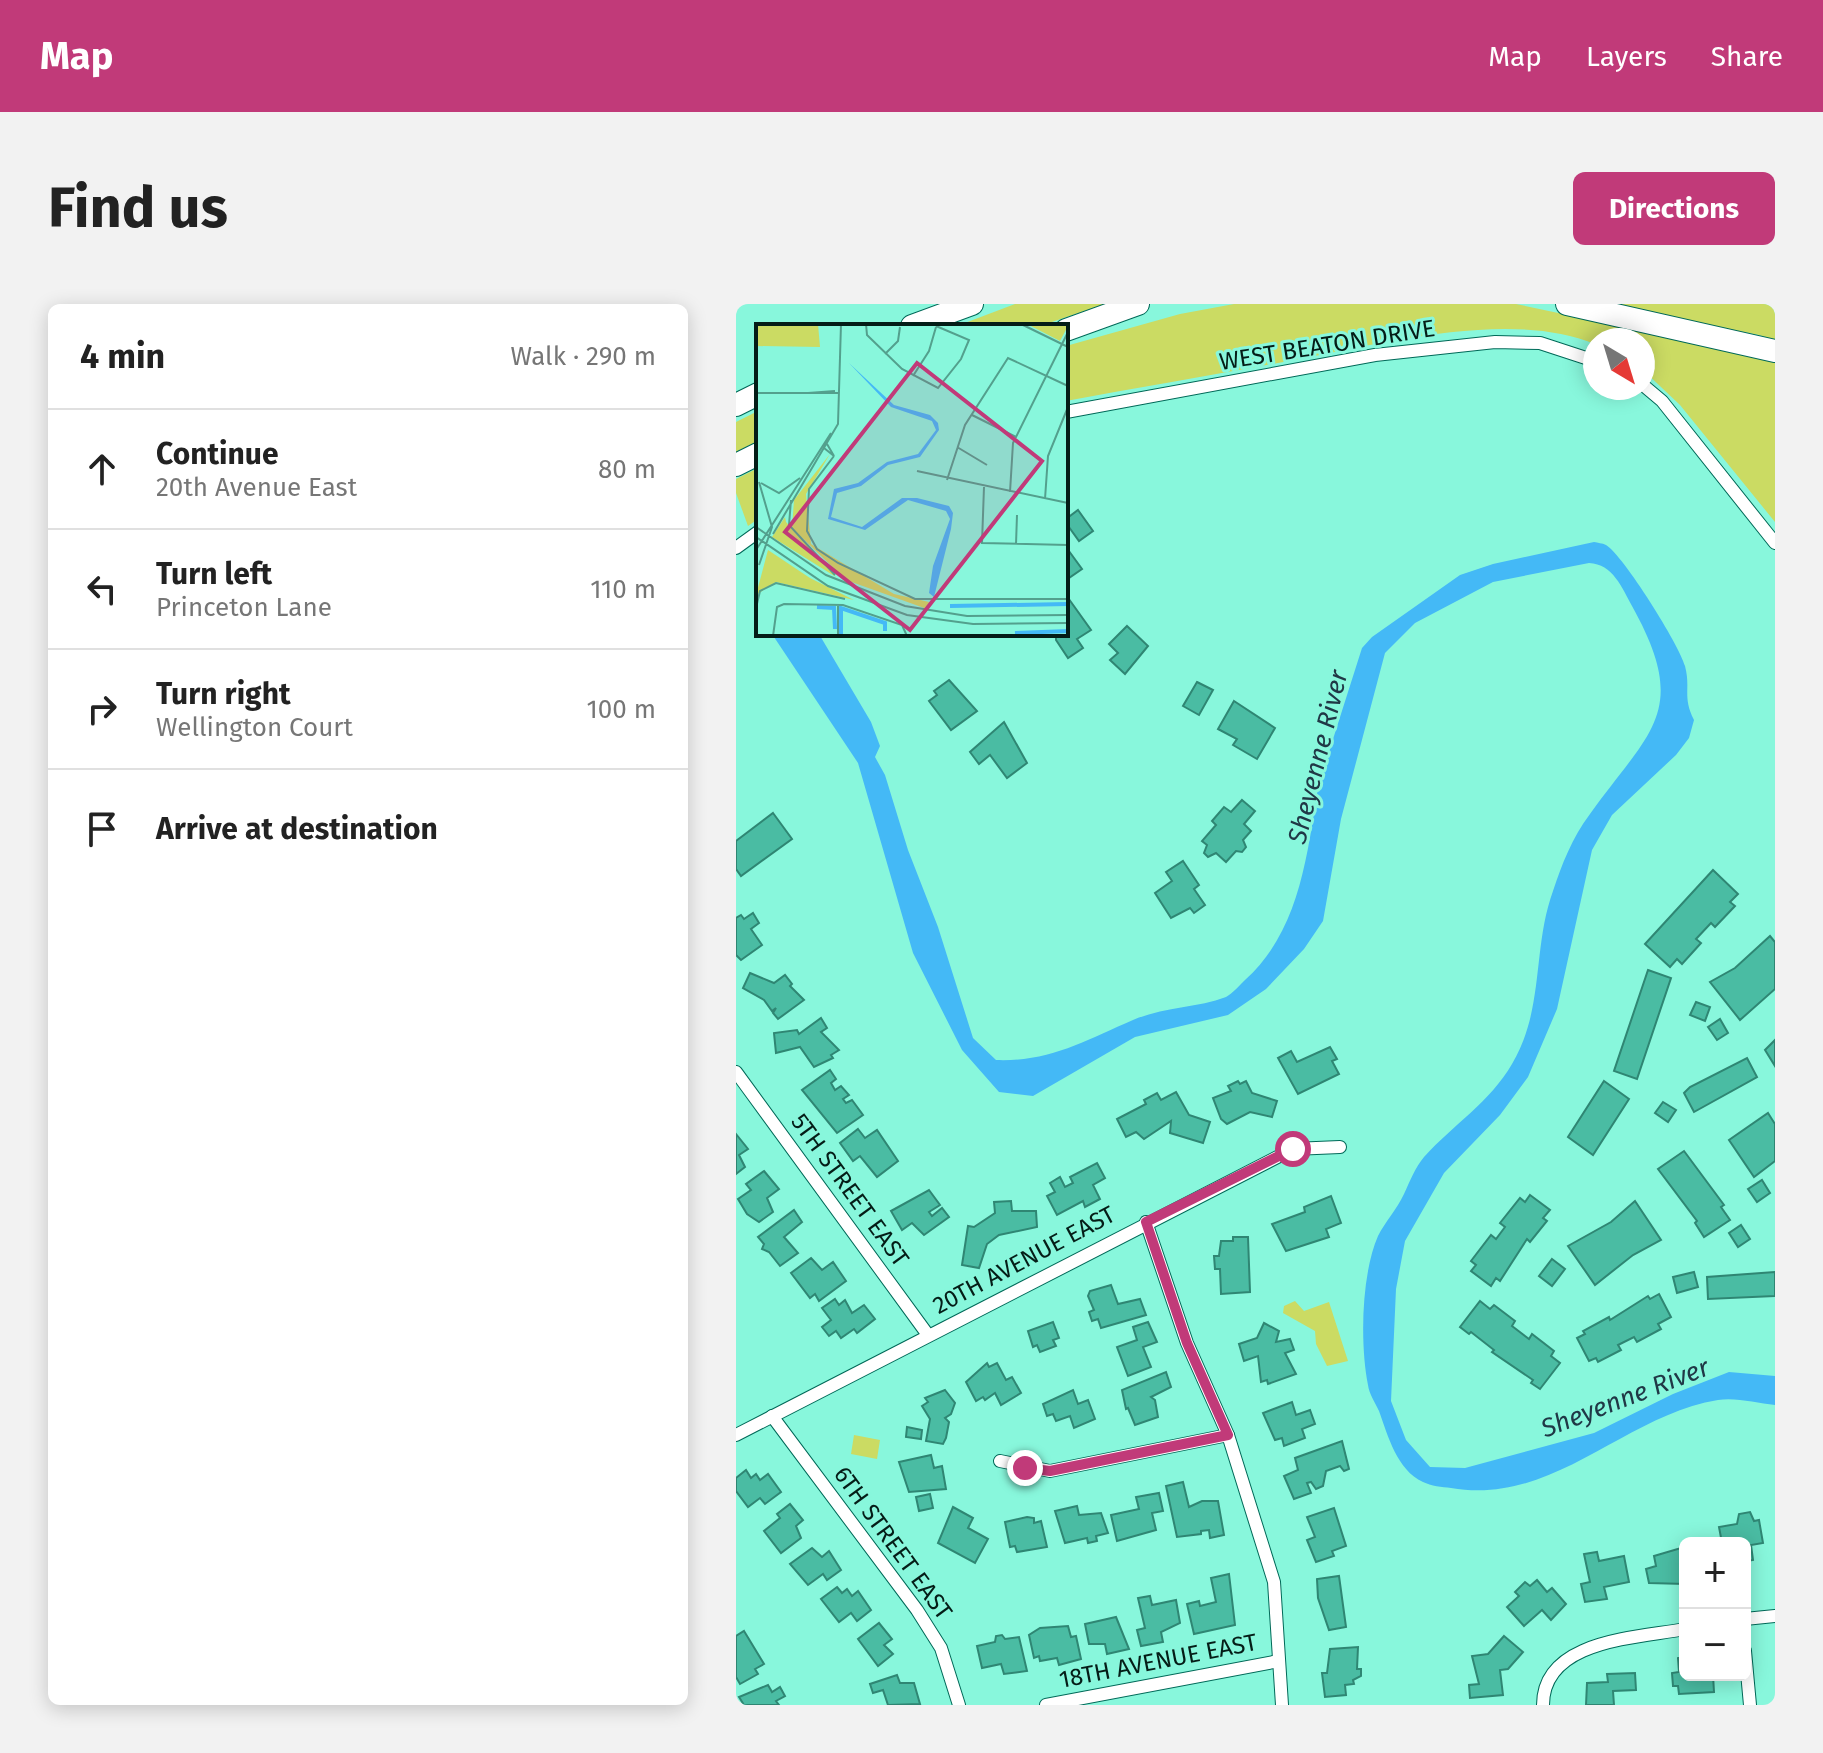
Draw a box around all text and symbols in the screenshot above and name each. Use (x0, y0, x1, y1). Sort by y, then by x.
text: Map (40, 33, 113, 79)
text: Map (1488, 40, 1542, 73)
text: Layers (1586, 40, 1667, 73)
text: Share (1711, 40, 1783, 73)
button: Directions (1573, 172, 1775, 245)
text: Find us (48, 175, 228, 242)
street label: WEST BEATON DRIVE (1217, 314, 1437, 376)
inset map (756, 324, 1068, 636)
north arrow (1583, 328, 1655, 400)
text: 4 min (80, 336, 165, 377)
text: Walk · 290 m (511, 341, 656, 372)
text: Continue (156, 436, 279, 472)
icon: ahead (80, 447, 124, 491)
text: 80 m (598, 454, 656, 485)
text: 20th Avenue East (156, 472, 357, 503)
text: Turn left (156, 556, 272, 592)
icon: left (80, 567, 124, 611)
text: 110 m (590, 574, 656, 605)
text: Princeton Lane (156, 592, 332, 623)
water label: Sheyenne River (1281, 666, 1355, 848)
text: Turn right (156, 676, 291, 712)
icon: right (80, 687, 124, 731)
text: 100 m (587, 694, 656, 725)
text: Wellington Court (156, 712, 353, 743)
icon: arrive (80, 807, 124, 851)
text: Arrive at destination (156, 811, 438, 847)
street label: 5TH STREET EAST (785, 1108, 915, 1272)
route start (1275, 1131, 1311, 1167)
street label: 20TH AVENUE EAST (928, 1200, 1120, 1320)
water label: Sheyenne River (1536, 1351, 1714, 1445)
route end (1007, 1450, 1043, 1486)
street label: 6TH STREET EAST (828, 1461, 958, 1625)
map controls (1679, 1537, 1751, 1681)
button: + (1679, 1537, 1751, 1609)
button: − (1679, 1609, 1751, 1681)
street label: 18TH AVENUE EAST (1057, 1628, 1260, 1694)

